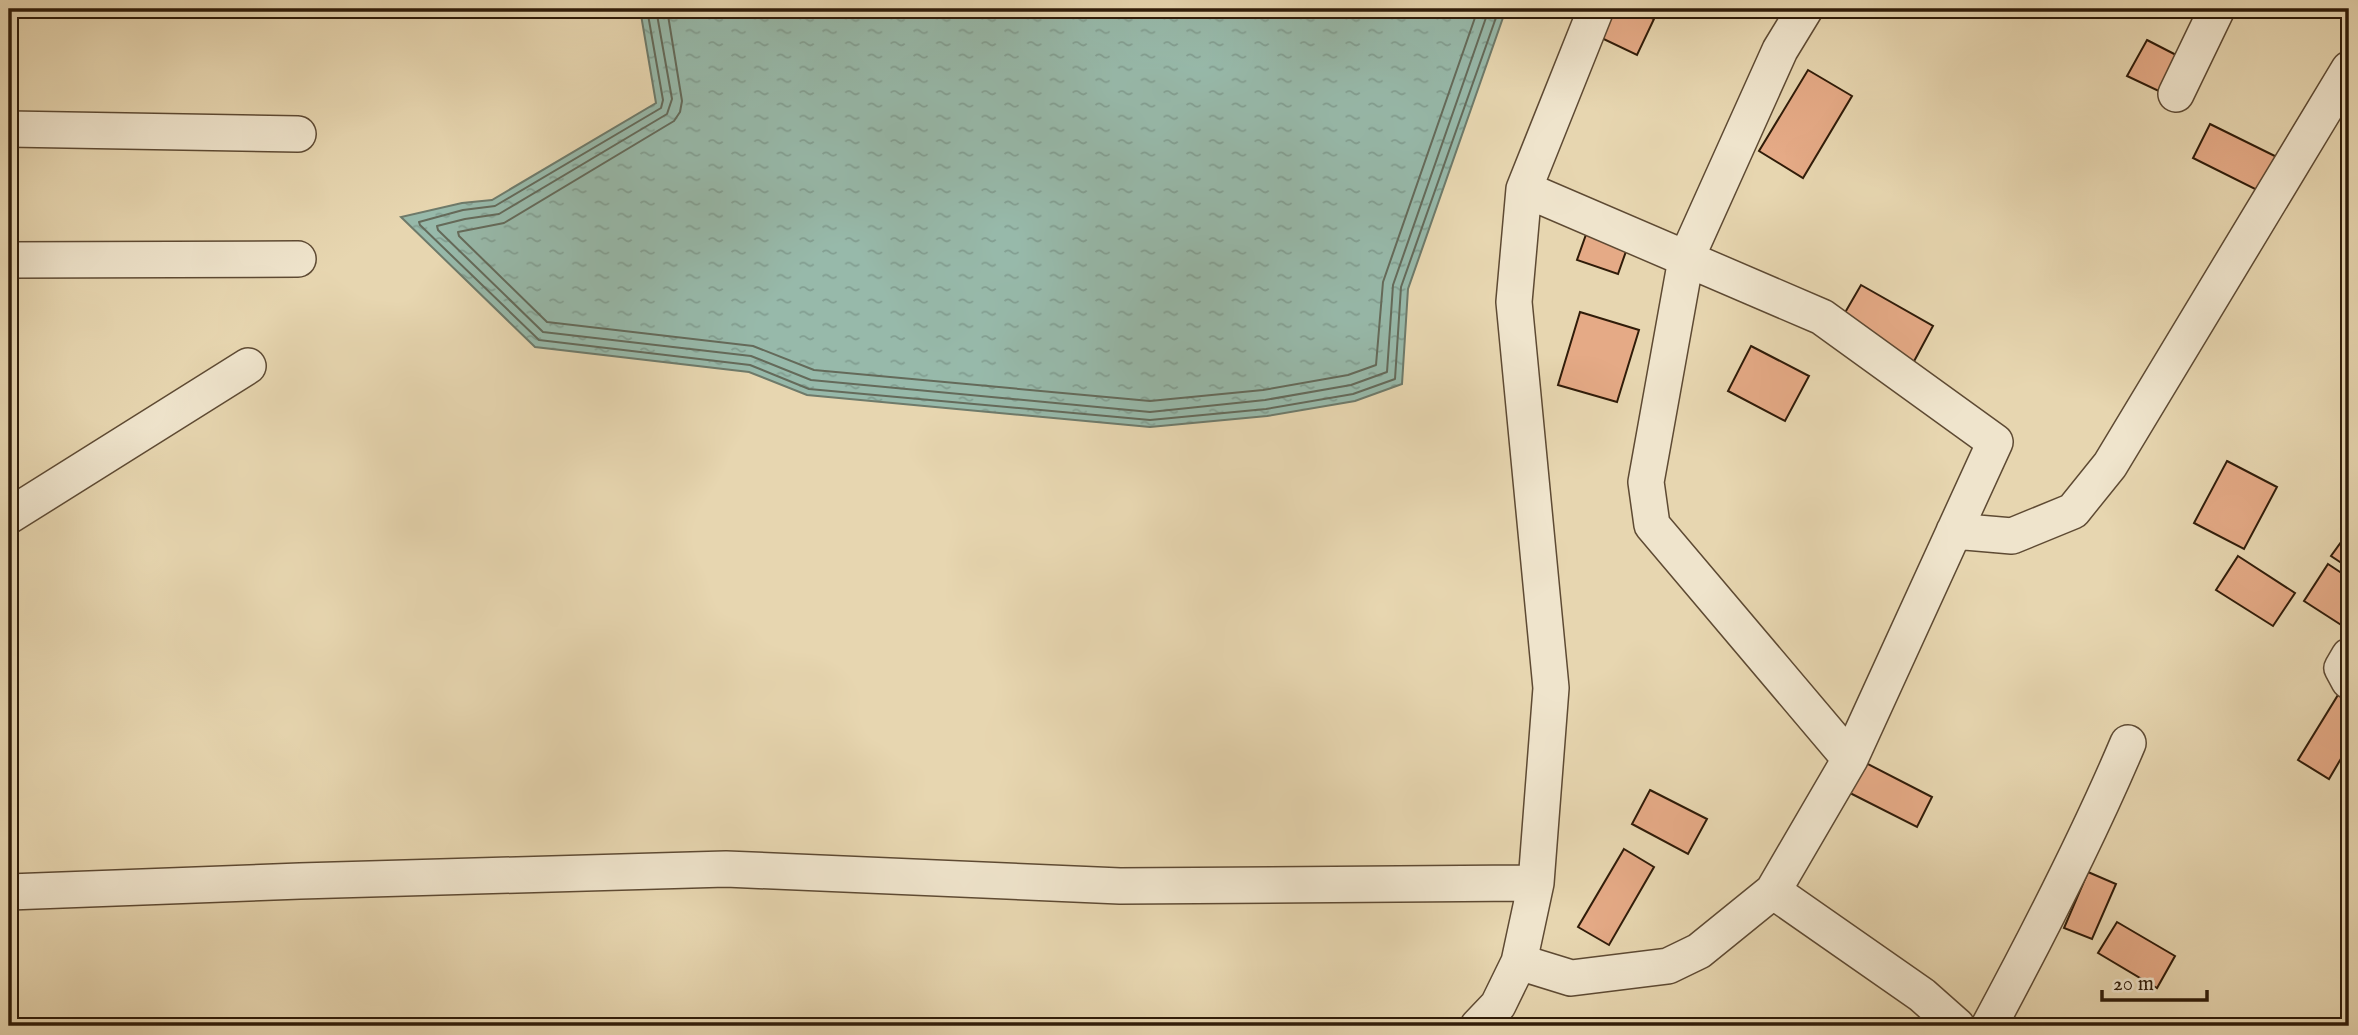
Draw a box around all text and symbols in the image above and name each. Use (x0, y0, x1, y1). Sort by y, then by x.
scale bar (2102, 958, 2208, 1002)
text: 20 m (2113, 971, 2154, 998)

